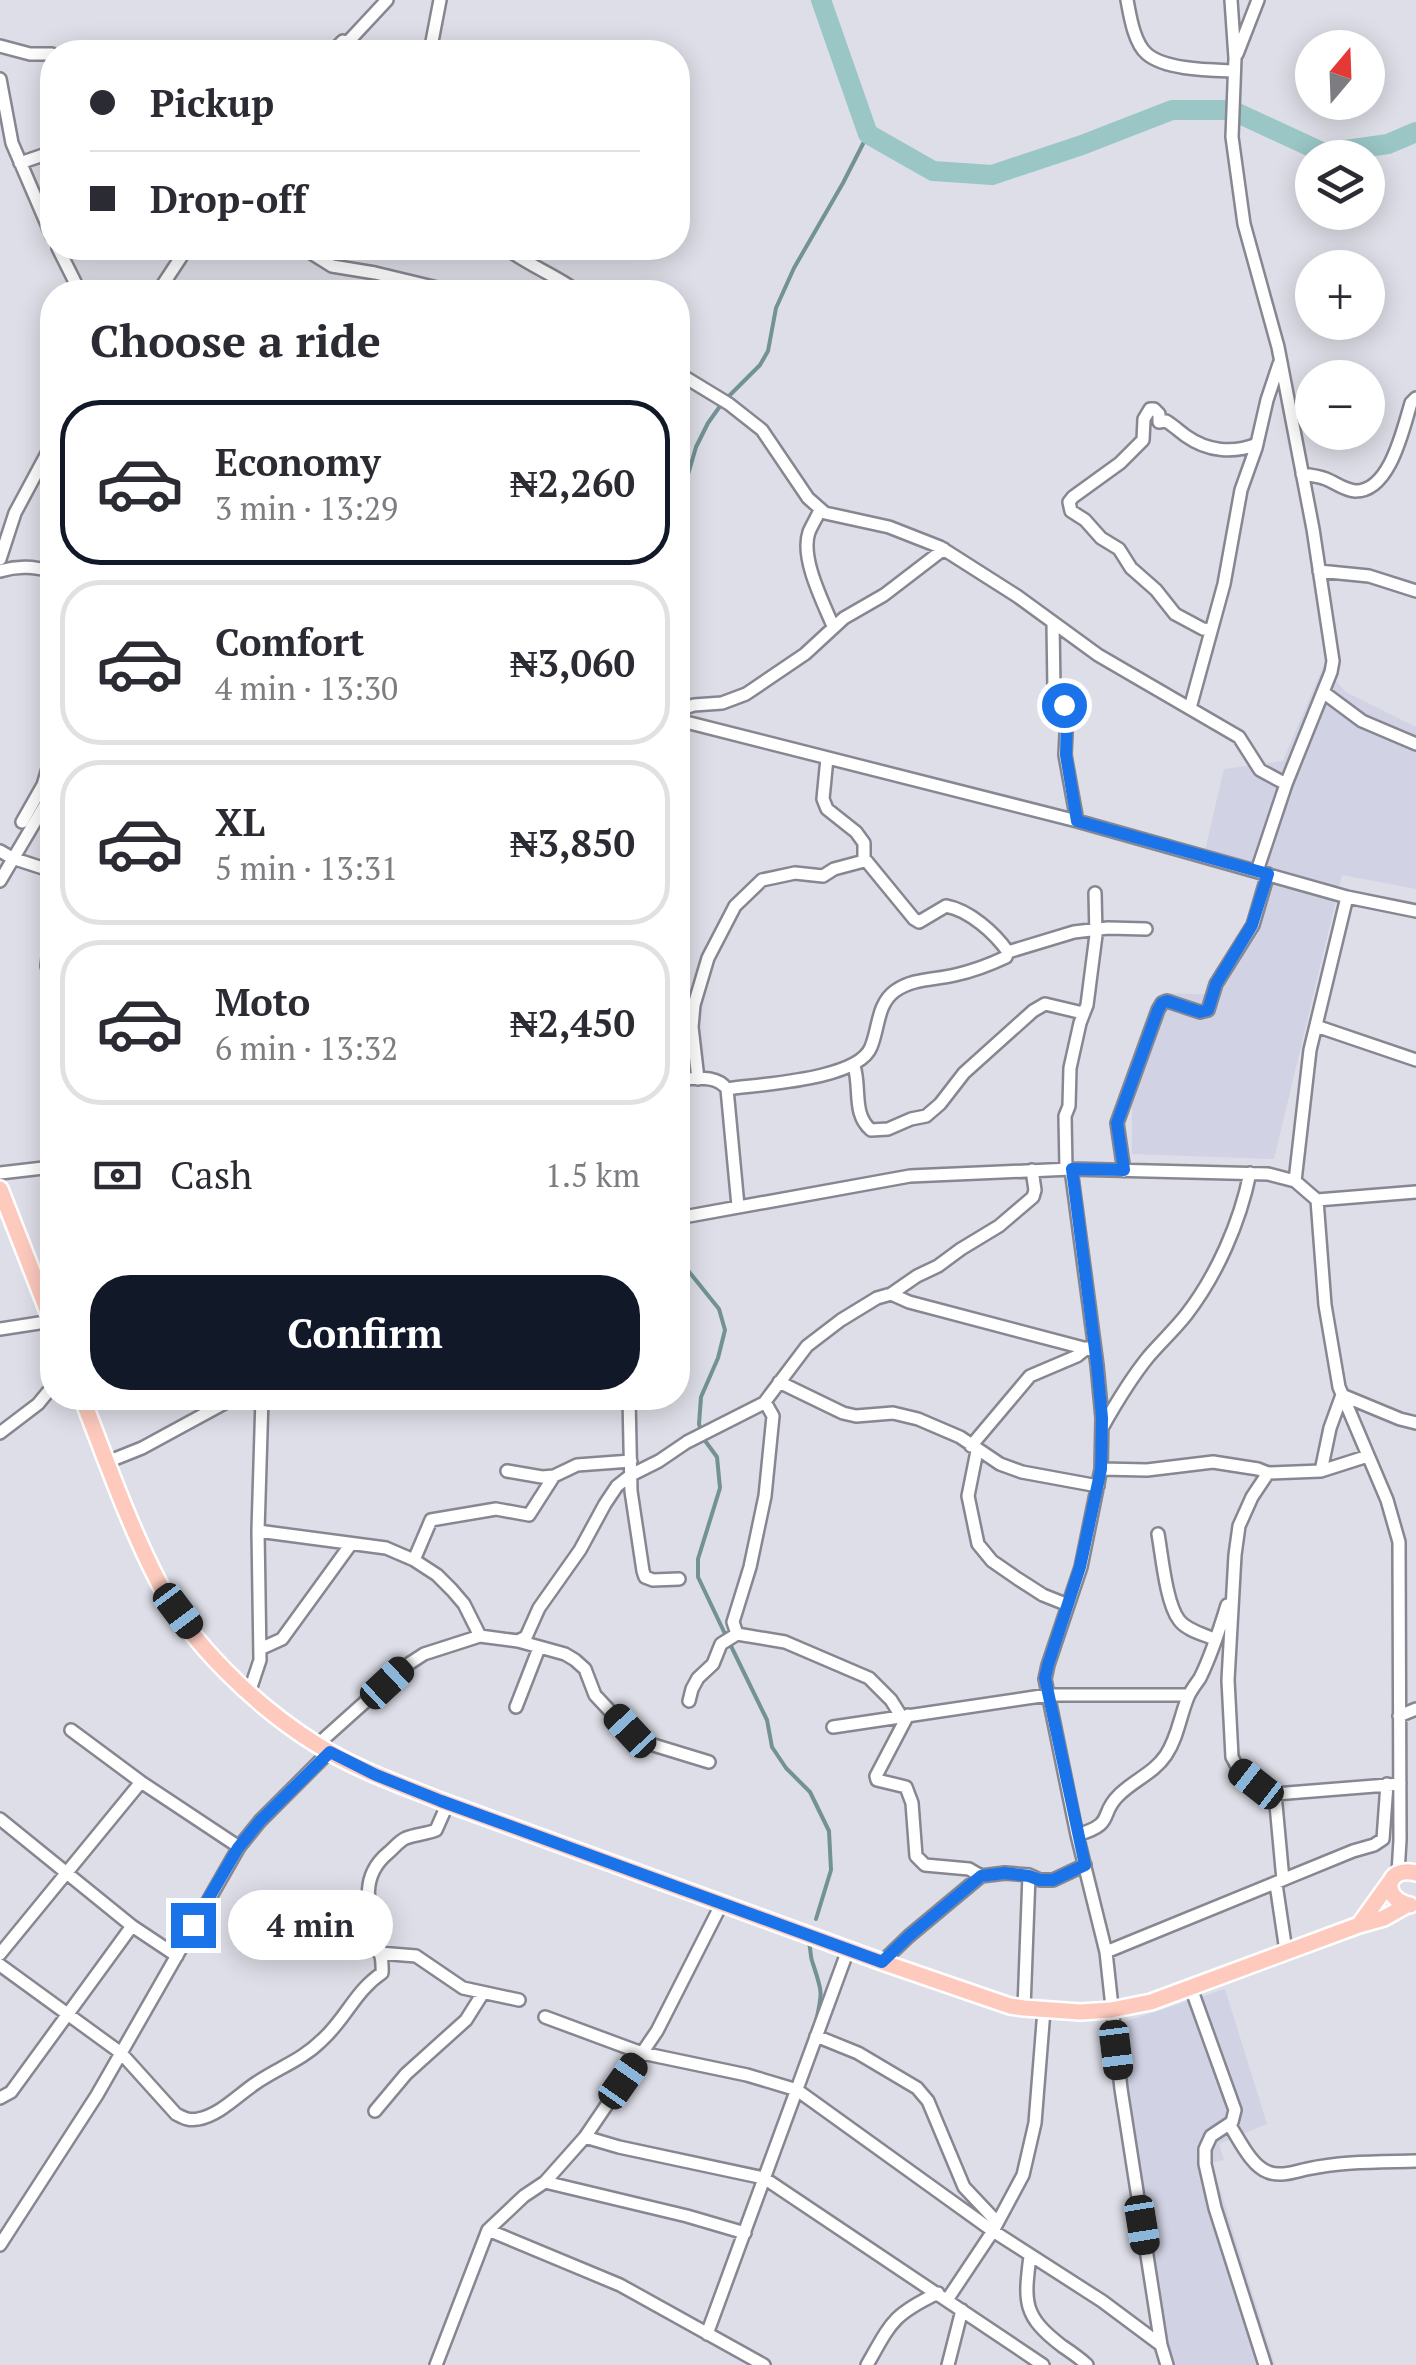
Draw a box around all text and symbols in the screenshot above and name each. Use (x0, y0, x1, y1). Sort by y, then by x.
north arrow (1295, 30, 1385, 120)
map controls (1295, 30, 1385, 450)
text: Pickup (150, 78, 274, 128)
button: layers (1295, 140, 1385, 230)
text: Drop-off (150, 174, 307, 224)
button: + (1295, 250, 1385, 340)
text: Choose a ride (90, 310, 381, 370)
button: − (1295, 360, 1385, 450)
text: Economy (215, 437, 381, 487)
icon: car (95, 438, 185, 528)
text: ₦2,260 (510, 458, 635, 508)
text: 3 min · 13:29 (215, 487, 398, 529)
text: Comfort (215, 617, 364, 667)
icon: car (95, 618, 185, 708)
text: ₦3,060 (510, 638, 635, 688)
text: 4 min · 13:30 (215, 667, 398, 709)
route start (1042, 683, 1087, 728)
text: XL (215, 797, 265, 847)
icon: car (95, 798, 185, 888)
text: ₦3,850 (510, 818, 635, 868)
text: 5 min · 13:31 (215, 847, 398, 889)
text: Moto (215, 977, 310, 1027)
icon: car (95, 978, 185, 1068)
text: ₦2,450 (510, 998, 635, 1048)
text: 6 min · 13:32 (215, 1027, 398, 1069)
icon: cash (90, 1148, 145, 1203)
text: Cash (170, 1150, 252, 1200)
text: 1.5 km (545, 1154, 640, 1196)
button: Confirm (90, 1275, 640, 1390)
car (148, 1578, 208, 1644)
car (355, 1652, 419, 1714)
car (599, 1699, 661, 1763)
car (1223, 1754, 1289, 1814)
callout: 4 min (228, 1890, 393, 1960)
route end (171, 1903, 216, 1948)
text: 4 min (267, 1904, 354, 1946)
car (1097, 2018, 1135, 2082)
car (594, 2048, 652, 2114)
car (1122, 2193, 1162, 2257)

